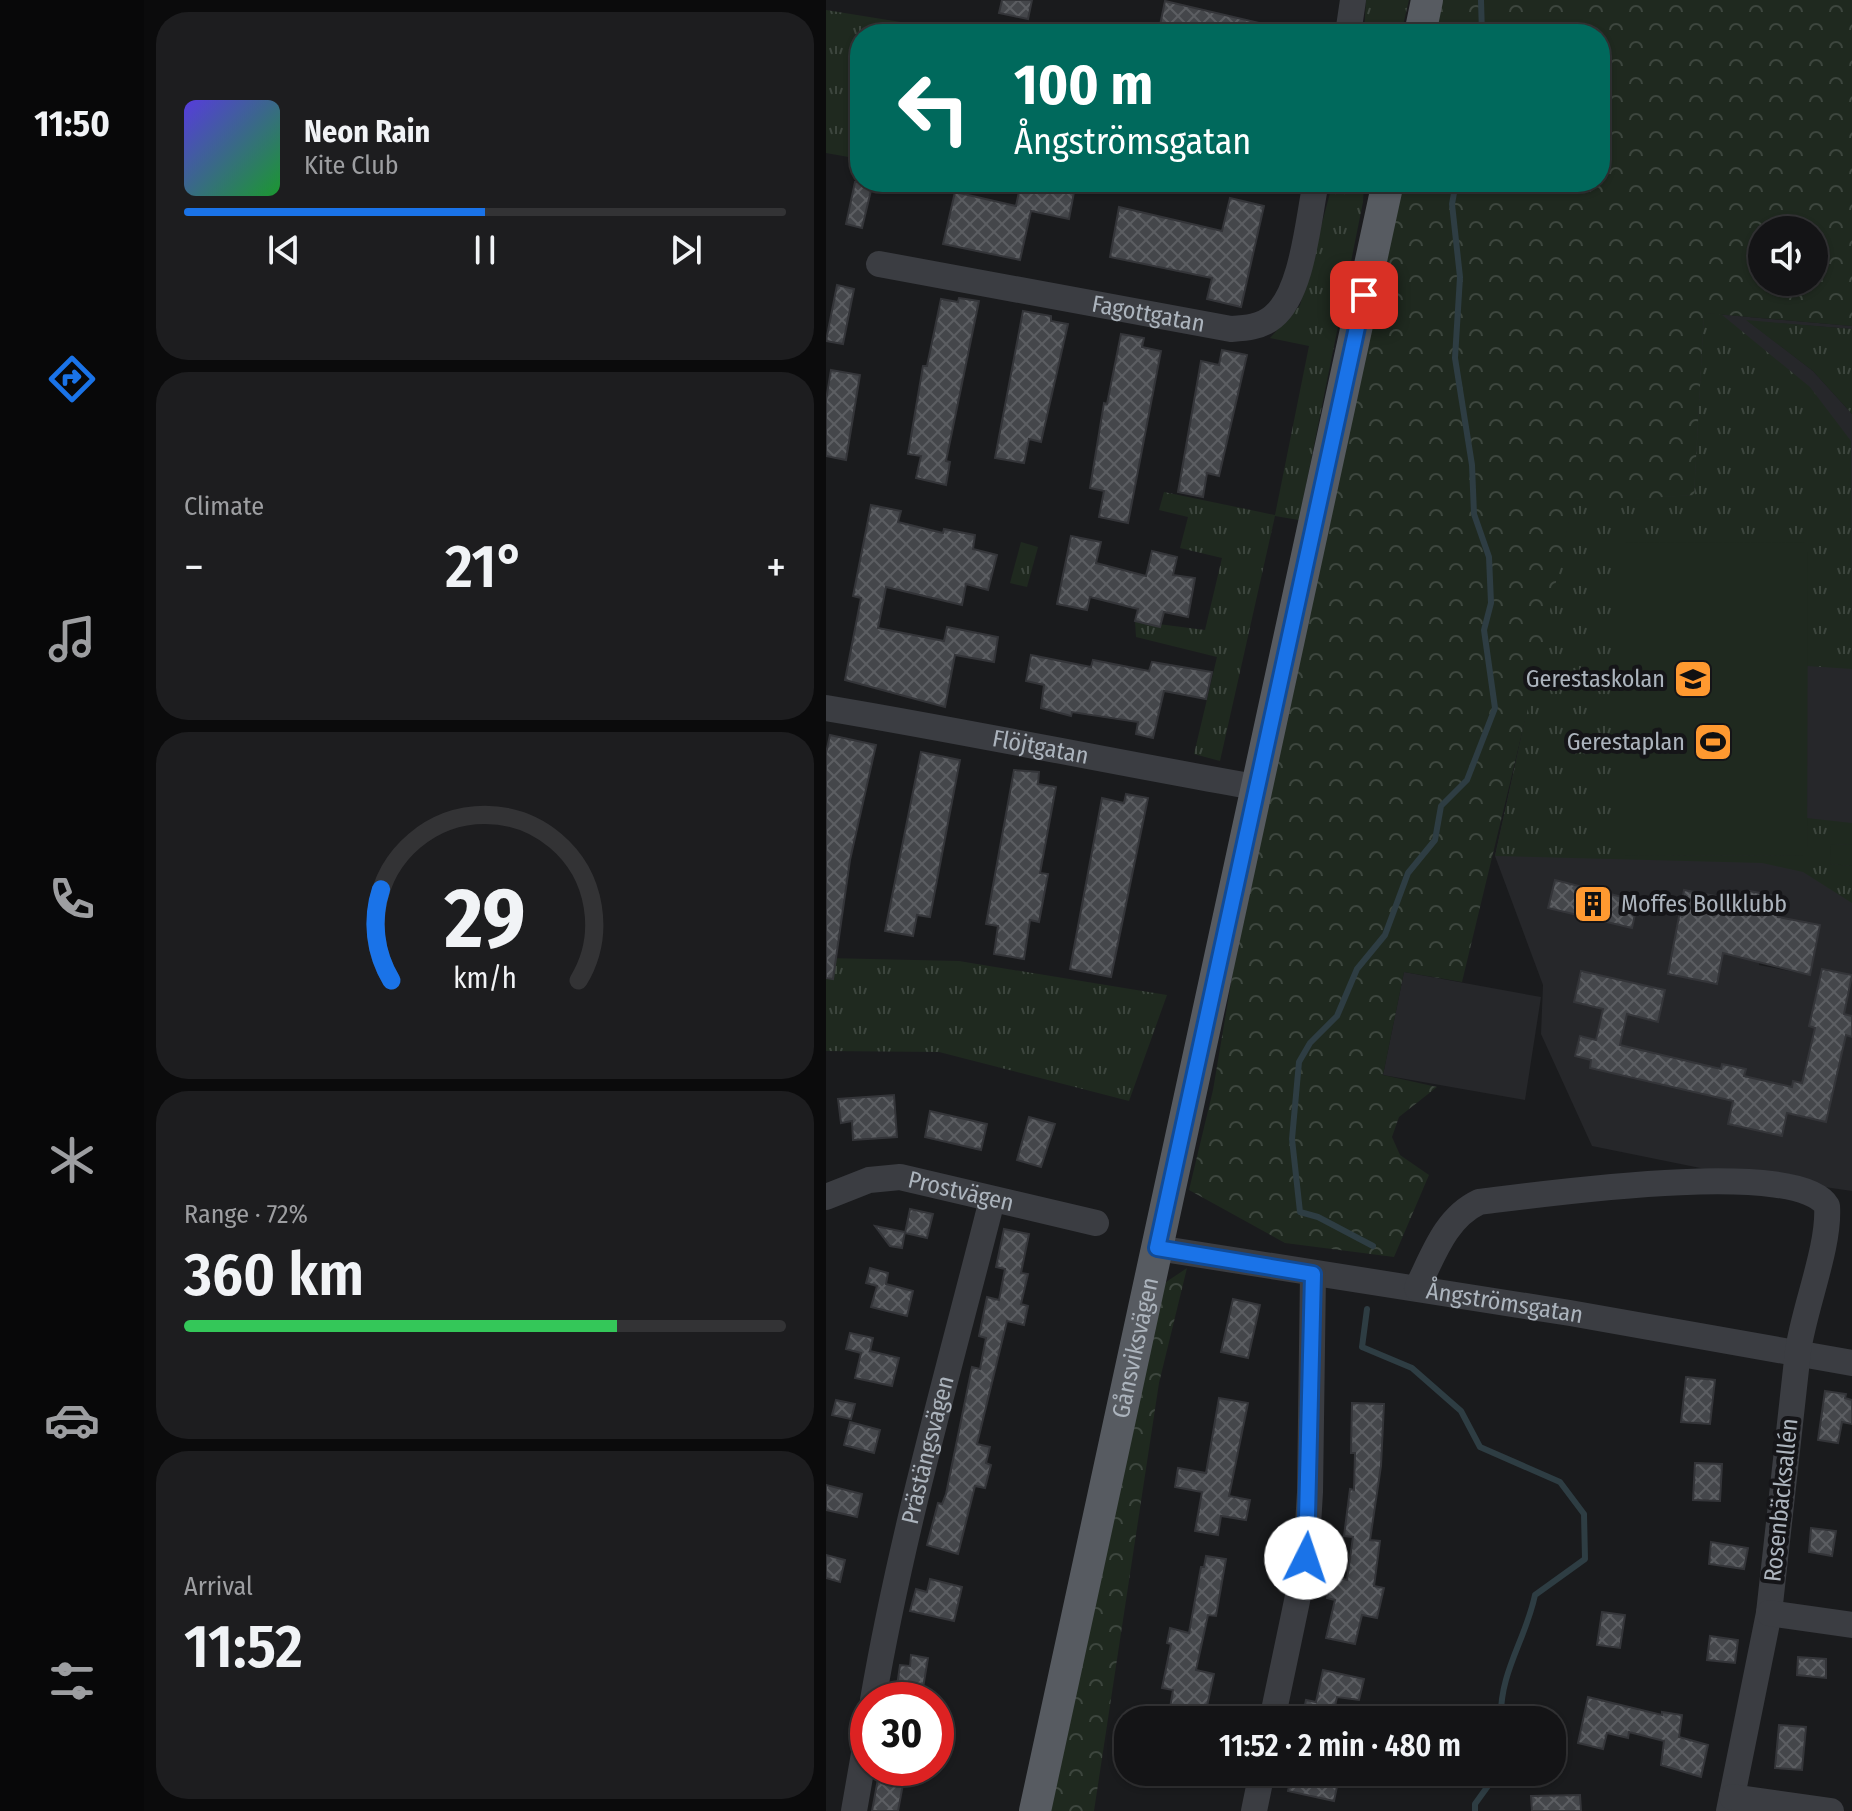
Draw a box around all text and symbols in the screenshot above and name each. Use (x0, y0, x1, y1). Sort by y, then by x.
text: 100 m (1014, 52, 1153, 119)
icon: left (882, 56, 986, 160)
text: 11:50 (34, 102, 110, 146)
text: Neon Rain (304, 114, 430, 150)
text: Ångströmsgatan (1014, 120, 1251, 164)
text: Kite Club (304, 150, 399, 181)
map controls (1748, 216, 1828, 296)
button: sound (1748, 216, 1828, 296)
icon: previous (262, 228, 306, 272)
icon: pause (463, 228, 507, 272)
icon: next (664, 228, 708, 272)
pin (1330, 261, 1398, 329)
icon: arrive (1342, 273, 1386, 317)
street label: Fagottgatan (1090, 290, 1207, 338)
icon: directions (44, 351, 100, 407)
text: Climate (184, 491, 264, 522)
text: 21° (445, 531, 525, 603)
text: − (184, 541, 204, 594)
text: + (766, 541, 786, 594)
icon: music (44, 611, 100, 667)
school or university icon: Gerestaskolan (1672, 658, 1714, 700)
place label: Gerestaskolan (1526, 665, 1665, 693)
sports icon: Gerestaplan (1692, 721, 1734, 763)
street label: Flöjtgatan (990, 724, 1091, 770)
place label: Gerestaplan (1567, 728, 1685, 756)
text: 29 (443, 869, 526, 969)
icon: phone (44, 871, 100, 927)
building icon: Moffes Bollklubb (1572, 883, 1614, 925)
place label: Moffes Bollklubb (1621, 890, 1787, 918)
text: km/h (453, 962, 517, 997)
icon: climate (44, 1132, 100, 1188)
street label: Prostvägen (905, 1165, 1017, 1217)
text: Range · 72% (184, 1199, 308, 1230)
text: 360 km (184, 1239, 364, 1311)
street label: Gånsviksvägen (1107, 1275, 1164, 1421)
street label: Ångströmsgatan (1424, 1276, 1585, 1329)
street label: Prästängsvägen (896, 1373, 960, 1527)
icon: car (44, 1392, 100, 1448)
street label: Rosenbäcksallén (1758, 1417, 1804, 1583)
position arrow (1264, 1516, 1348, 1600)
text: Arrival (184, 1571, 253, 1602)
text: 11:52 (184, 1611, 303, 1683)
icon: filters (44, 1653, 100, 1709)
speed limit sign: 30 (850, 1682, 954, 1786)
text: 11:52 · 2 min · 480 m (1219, 1728, 1461, 1764)

